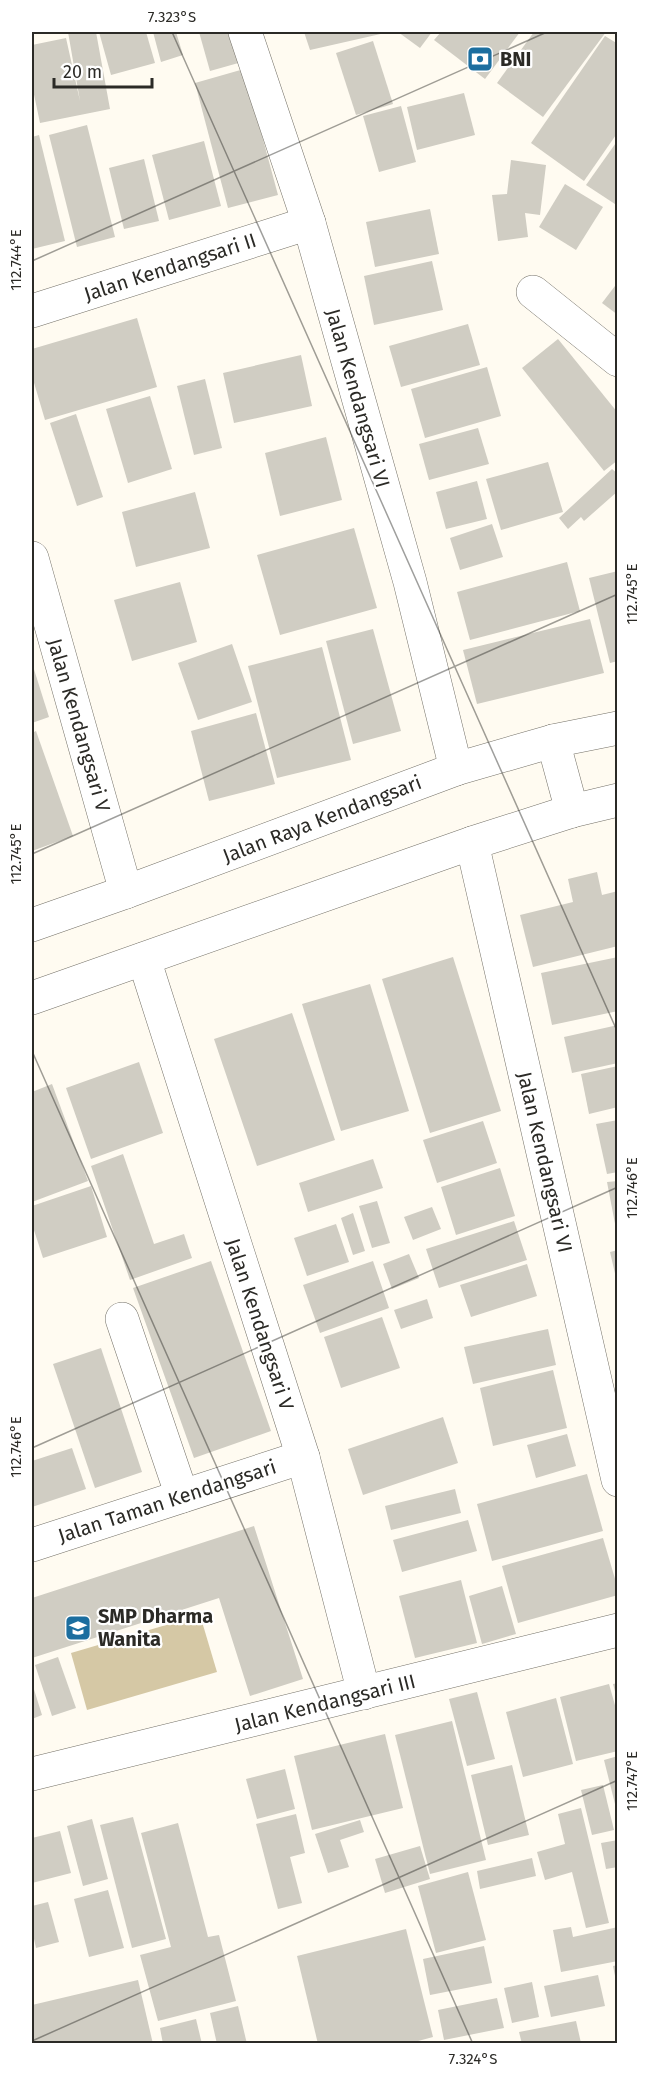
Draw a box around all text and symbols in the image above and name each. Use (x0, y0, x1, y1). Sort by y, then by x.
text: 7.323°S (148, 8, 196, 26)
bank icon: BNI (465, 44, 495, 74)
place label: BNI (500, 47, 531, 71)
scale bar (54, 51, 152, 89)
text: 20 m (63, 61, 102, 83)
street label: Jalan Kendangsari II (81, 228, 259, 306)
text: 112.744°E (7, 229, 25, 291)
street label: Jalan Kendangsari VI (321, 306, 395, 490)
text: 112.745°E (623, 564, 641, 624)
street label: Jalan Kendangsari V (43, 636, 115, 814)
street label: Jalan Raya Kendangsari (219, 770, 425, 868)
text: 112.745°E (7, 824, 25, 884)
street label: Jalan Kendangsari VI (512, 1069, 578, 1255)
text: 112.746°E (623, 1157, 641, 1219)
street label: Jalan Kendangsari V (221, 1235, 299, 1413)
text: 112.746°E (7, 1416, 25, 1478)
street label: Jalan Taman Kendangsari (55, 1454, 279, 1548)
place label: SMP Dharma Wanita (98, 1604, 213, 1651)
school or university icon: SMP Dharma Wanita (63, 1613, 93, 1643)
street label: Jalan Kendangsari III (232, 1669, 418, 1737)
text: 112.747°E (623, 1751, 641, 1811)
text: 7.324°S (449, 2050, 497, 2068)

